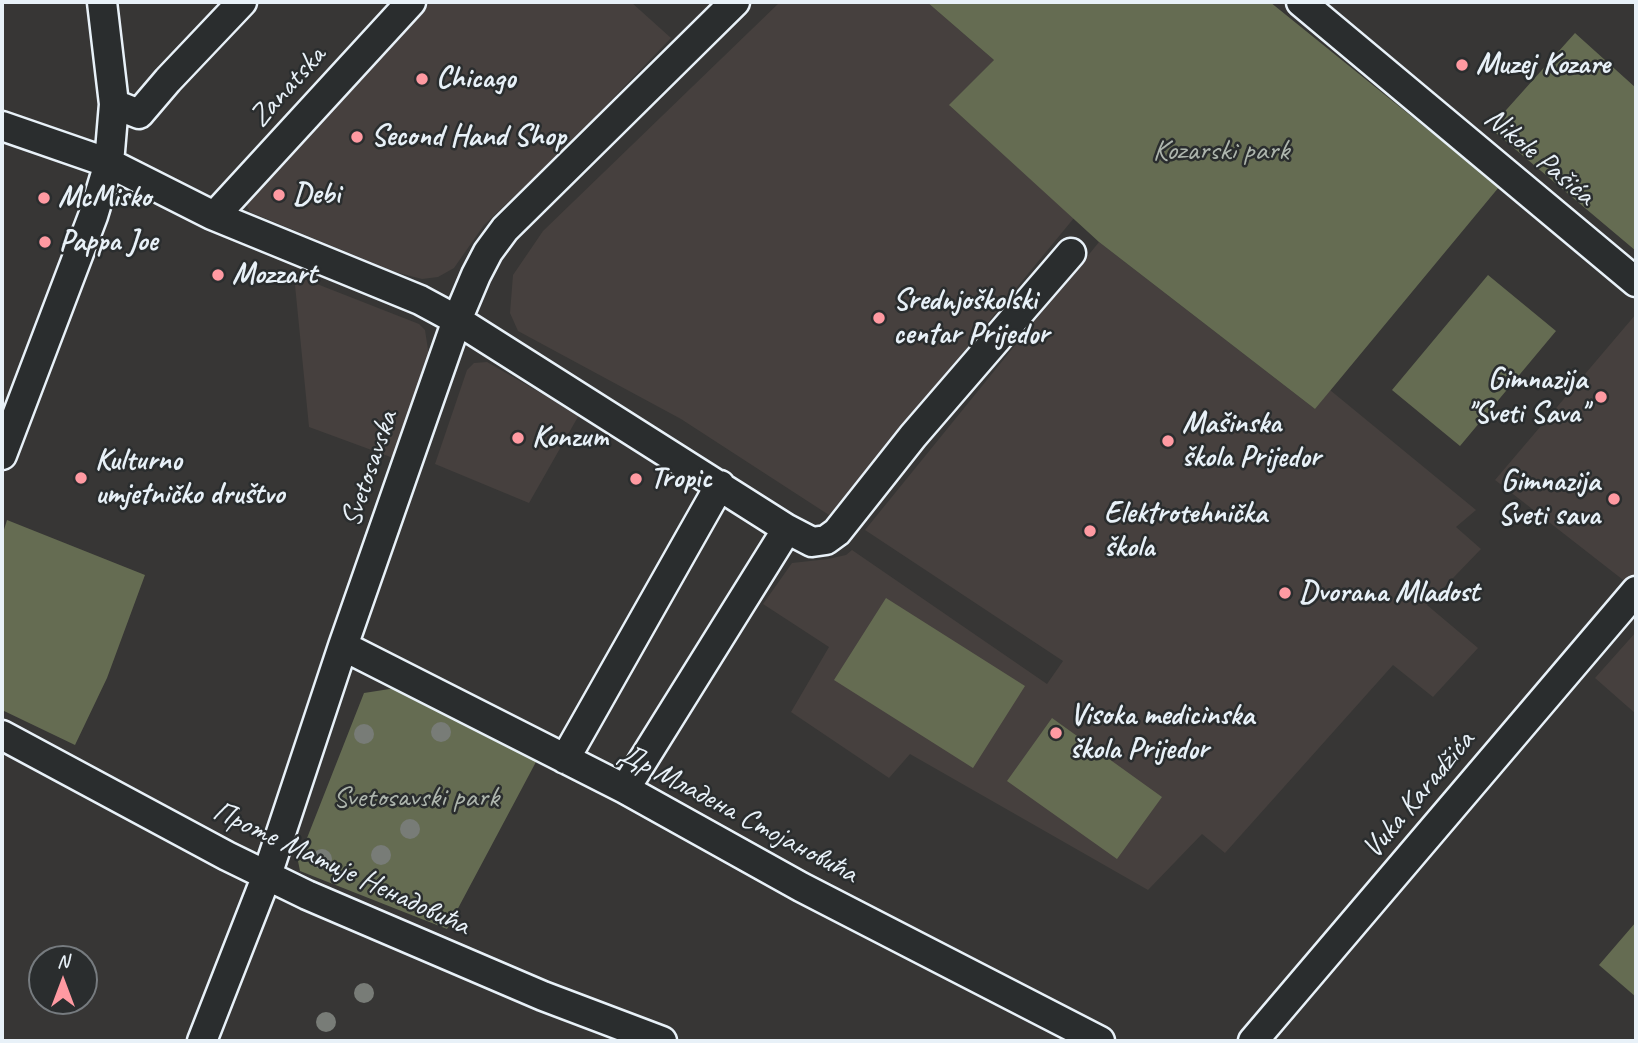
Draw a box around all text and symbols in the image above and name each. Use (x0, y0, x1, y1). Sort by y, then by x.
street label: Zanatska (242, 39, 334, 135)
place label: Muzej Kozare (1476, 47, 1610, 83)
marker: Muzej Kozare (1454, 57, 1470, 73)
place label: Chicago (436, 61, 515, 97)
marker: Chicago (414, 71, 430, 87)
street label: Nikole Pašića (1476, 100, 1602, 214)
place label: Second Hand Shop (371, 119, 566, 155)
marker: Second Hand Shop (349, 129, 365, 145)
park label: Kozarski park (1153, 133, 1289, 169)
place label: Debi (293, 177, 340, 213)
place label: McMisko (58, 180, 151, 216)
marker: Debi (271, 187, 287, 203)
marker: McMisko (36, 190, 52, 206)
place label: Pappa Joe (59, 224, 157, 260)
marker: Pappa Joe (37, 234, 53, 250)
place label: Mozzart (232, 257, 317, 293)
marker: Mozzart (210, 267, 226, 283)
place label: Srednjoškolski centar Prijedor (893, 283, 1049, 354)
marker: Srednjoškolski centar Prijedor (871, 310, 887, 326)
place label: Gimnazija "Sveti Sava" (1467, 362, 1587, 432)
marker: Gimnazija "Sveti Sava" (1593, 389, 1609, 405)
street label: Svetosavska (333, 406, 407, 532)
place label: Mašinska škola Prijedor (1182, 406, 1321, 476)
place label: Konzum (532, 420, 608, 456)
marker: Konzum (510, 430, 526, 446)
marker: Mašinska škola Prijedor (1160, 433, 1176, 449)
place label: Kulturno umjetničko društvo (95, 443, 284, 514)
place label: Tropic (650, 461, 712, 497)
place label: Gimnazija Sveti sava (1498, 464, 1600, 534)
marker: Kulturno umjetničko društvo (73, 470, 89, 486)
marker: Tropic (628, 471, 644, 487)
marker: Gimnazija Sveti sava (1606, 491, 1622, 507)
place label: Elektrotehnička škola (1104, 496, 1267, 566)
marker: Elektrotehnička škola (1082, 523, 1098, 539)
place label: Dvorana Mladost (1299, 575, 1479, 611)
marker: Dvorana Mladost (1277, 585, 1293, 601)
place label: Visoka medicinska škola Prijedor (1070, 698, 1254, 768)
street label: Vuka Karadžića (1355, 724, 1483, 866)
marker: Visoka medicinska škola Prijedor (1048, 725, 1064, 741)
street label: Др Младена Стојановића (613, 736, 863, 892)
park label: Svetosavski park (333, 780, 499, 816)
street label: Проте Матије Ненадовића (207, 794, 475, 944)
north arrow (28, 945, 98, 1015)
text: N (57, 949, 69, 973)

